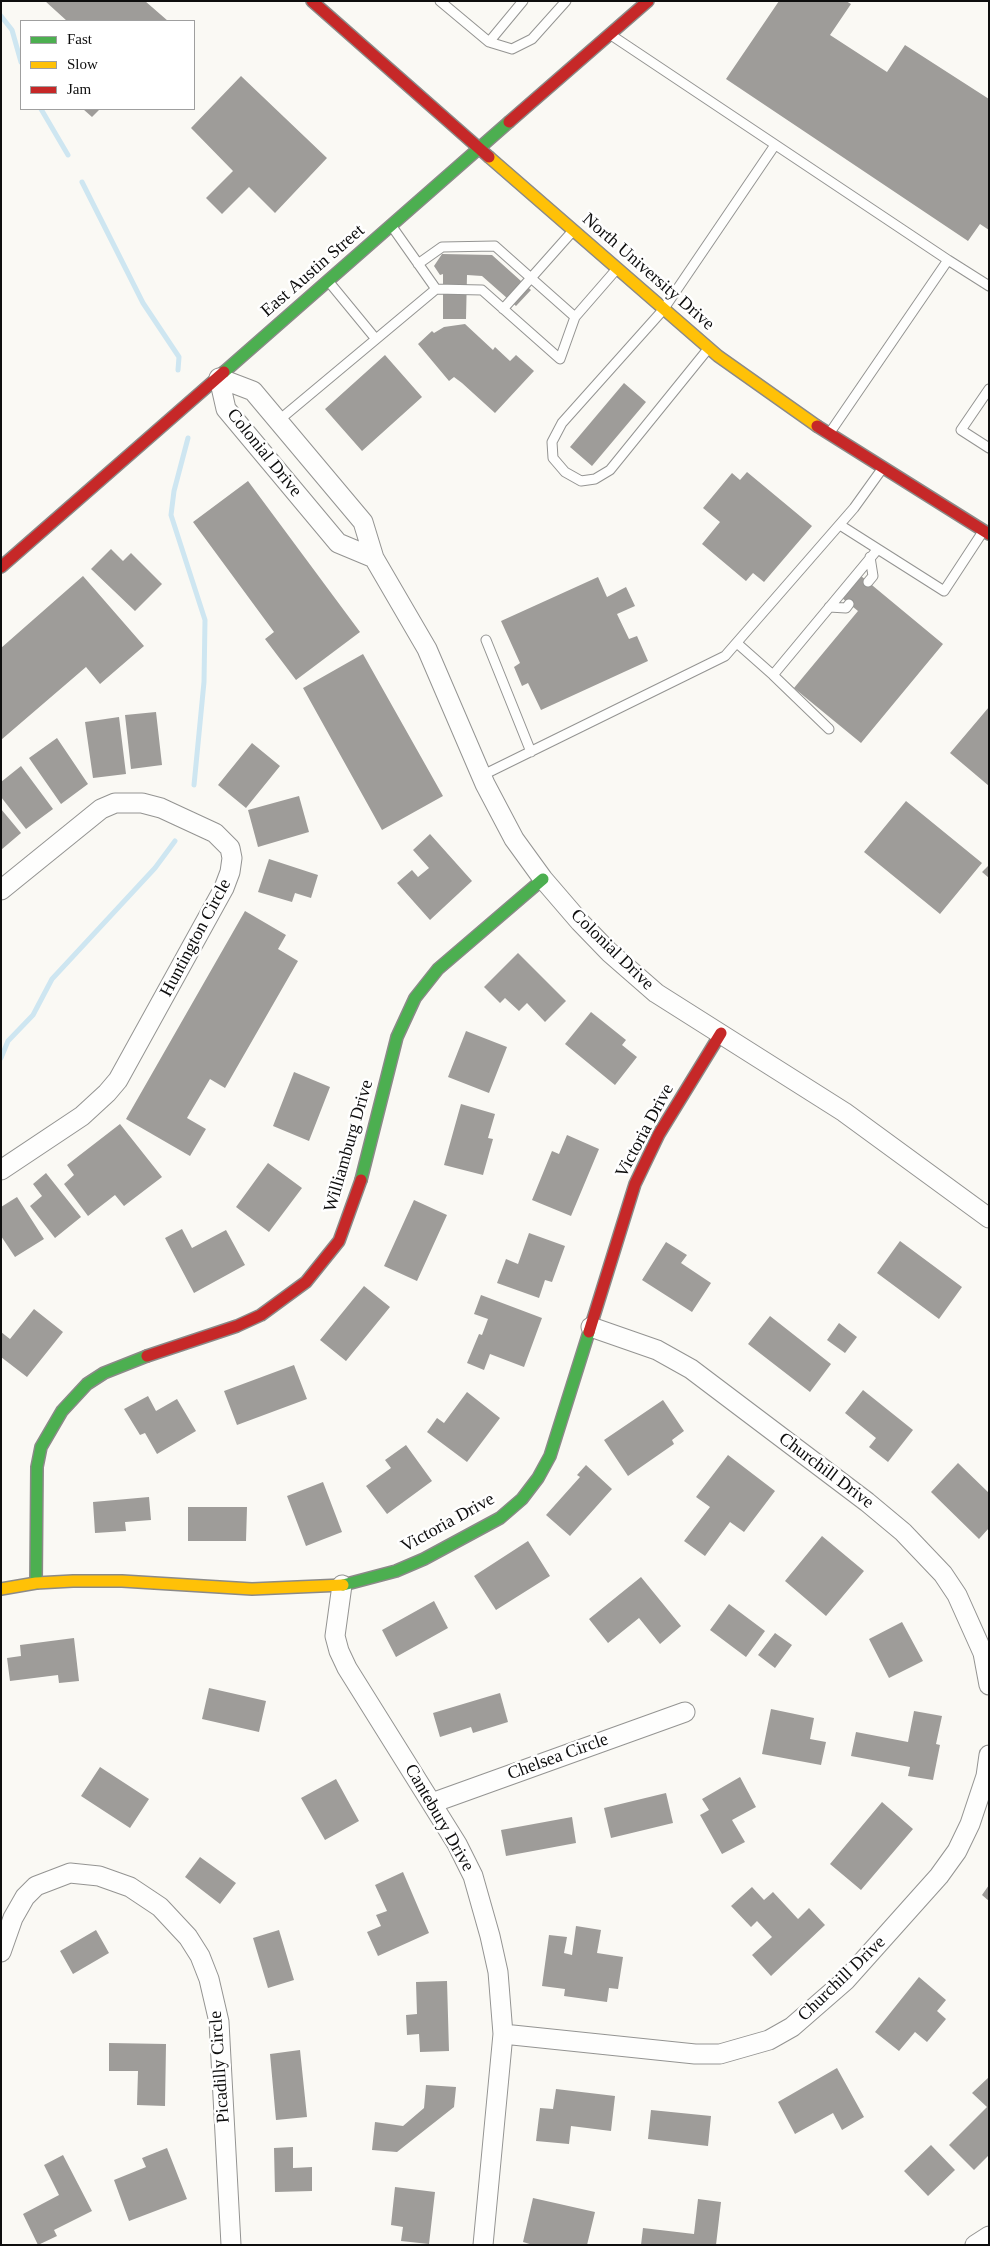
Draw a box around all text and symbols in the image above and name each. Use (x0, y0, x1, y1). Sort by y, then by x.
legend (20, 20, 195, 110)
text: Fast (67, 31, 92, 47)
text: Slow (67, 56, 98, 72)
text: Jam (67, 81, 91, 97)
street label: North University Drive (578, 209, 718, 335)
street label: East Austin Street (257, 220, 369, 322)
street label: Colonial Drive (222, 404, 306, 502)
street label: Huntington Circle (156, 875, 236, 1001)
street label: Colonial Drive (566, 905, 658, 995)
street label: Williamburg Drive (320, 1077, 378, 1215)
street label: Victoria Drive (611, 1080, 679, 1182)
street label: Churchill Drive (774, 1428, 878, 1514)
street label: Victoria Drive (398, 1488, 498, 1558)
street label: Chelsea Circle (505, 1729, 611, 1785)
street label: Cantebury Drive (400, 1760, 478, 1876)
street label: Churchill Drive (794, 1932, 890, 2026)
street label: Picadilly Circle (205, 2010, 235, 2124)

